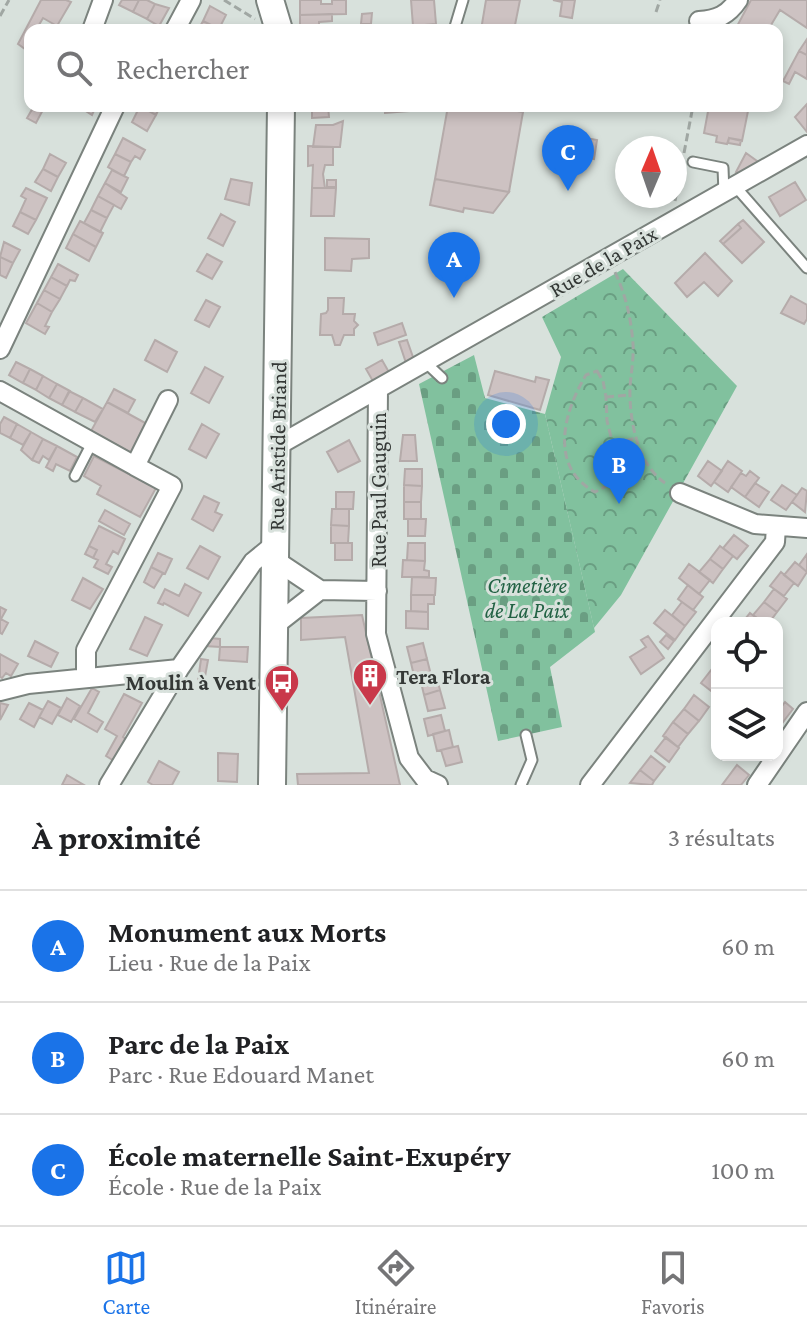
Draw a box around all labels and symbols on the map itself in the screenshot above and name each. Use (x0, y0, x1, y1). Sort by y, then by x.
pin: C (542, 125, 594, 191)
north arrow (615, 136, 687, 208)
street label: Rue de la Paix (545, 221, 661, 302)
pin: A (428, 232, 480, 298)
street label: Rue Aristide Briand (264, 361, 291, 531)
your location (486, 404, 526, 444)
street label: Rue Paul Gauguin (366, 412, 391, 568)
pin: B (593, 438, 645, 504)
park label: Cimetière de La Paix (485, 573, 570, 623)
building icon: Tera Flora (351, 657, 389, 707)
bus stop icon: Moulin à Vent (263, 663, 301, 713)
place label: Tera Flora (396, 664, 491, 689)
place label: Moulin à Vent (126, 670, 257, 695)

